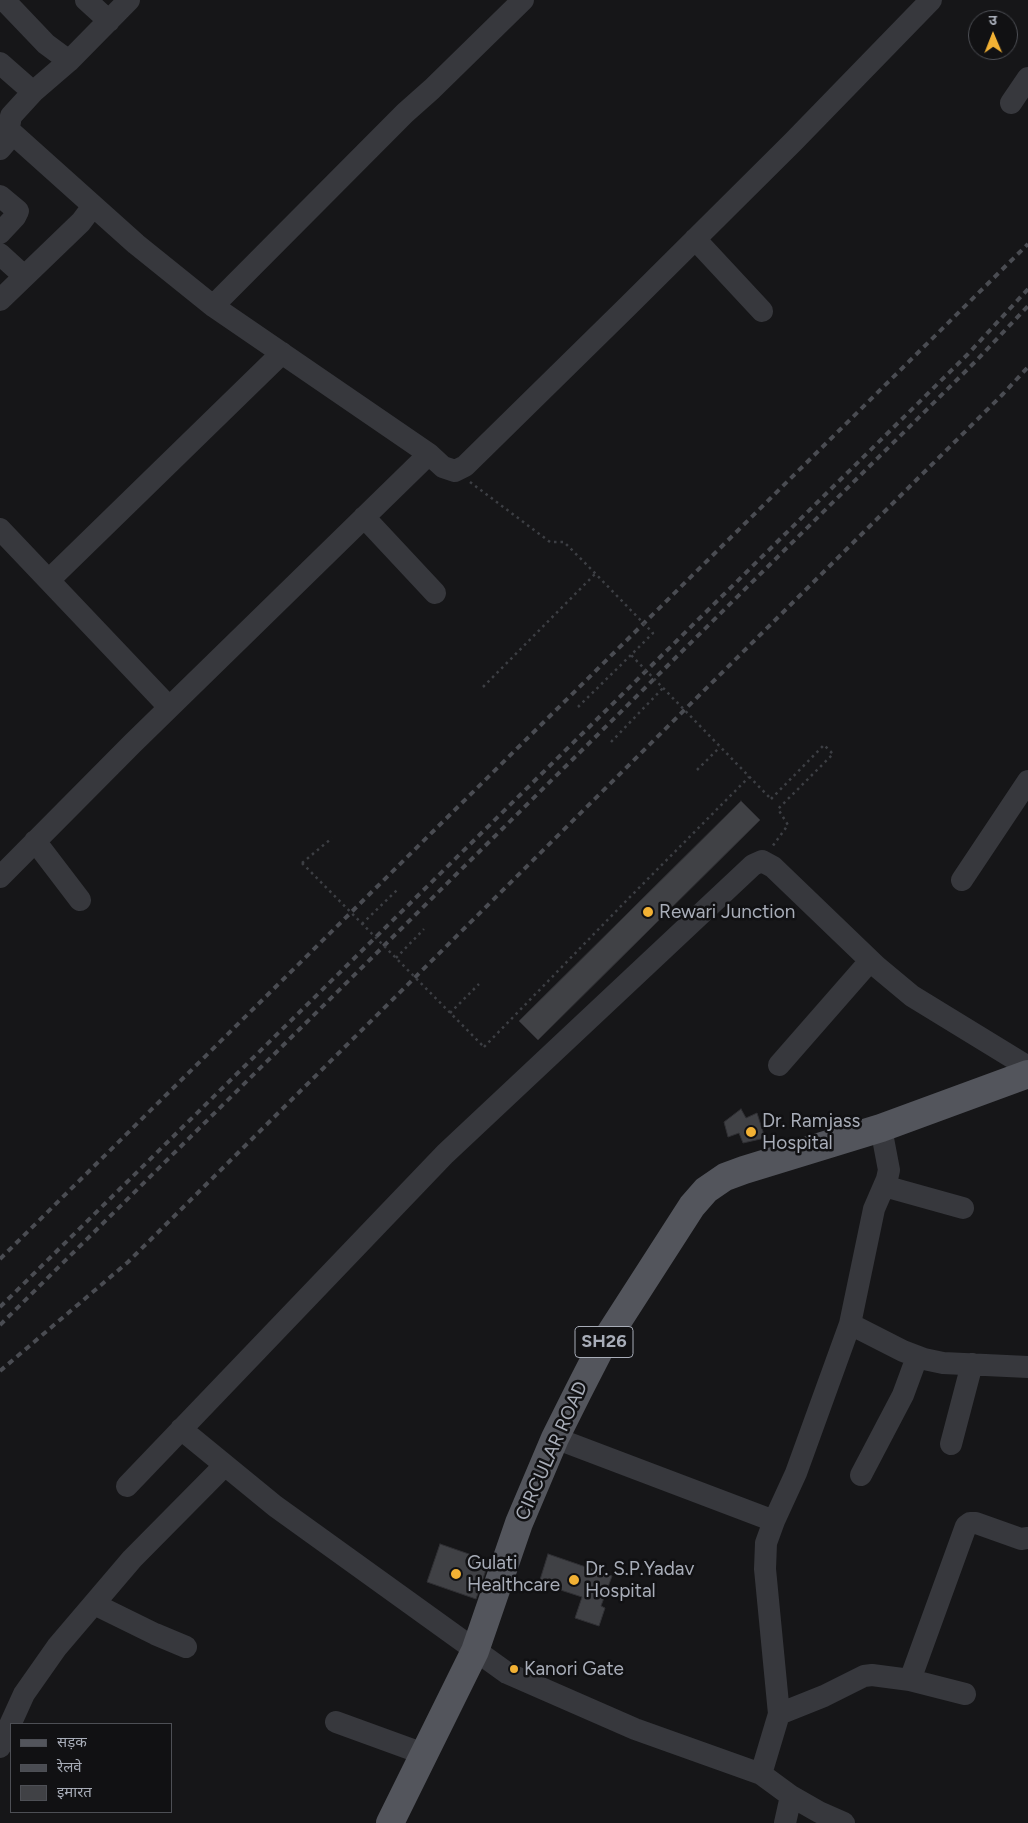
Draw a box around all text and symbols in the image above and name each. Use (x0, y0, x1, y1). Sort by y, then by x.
north arrow (968, 10, 1018, 60)
text: उ (988, 12, 997, 29)
place label: Rewari Junction (659, 901, 795, 923)
marker: Rewari Junction (641, 905, 655, 919)
place label: Dr. Ramjass Hospital (762, 1110, 860, 1154)
marker: Dr. Ramjass Hospital (744, 1125, 758, 1139)
road number: SH26 (575, 1326, 633, 1358)
street label: CIRCULAR ROAD (511, 1378, 593, 1524)
place label: Gulati Healthcare (467, 1552, 560, 1596)
place label: Dr. S.P.Yadav Hospital (585, 1558, 694, 1602)
marker: Gulati Healthcare (449, 1567, 463, 1581)
marker: Dr. S.P.Yadav Hospital (567, 1573, 581, 1587)
place label: Kanori Gate (524, 1658, 624, 1680)
marker: Kanori Gate (508, 1663, 520, 1675)
legend (10, 1723, 172, 1813)
text: सड़क (57, 1733, 87, 1751)
text: रेलवे (57, 1758, 82, 1776)
text: इमारत (57, 1783, 92, 1801)

